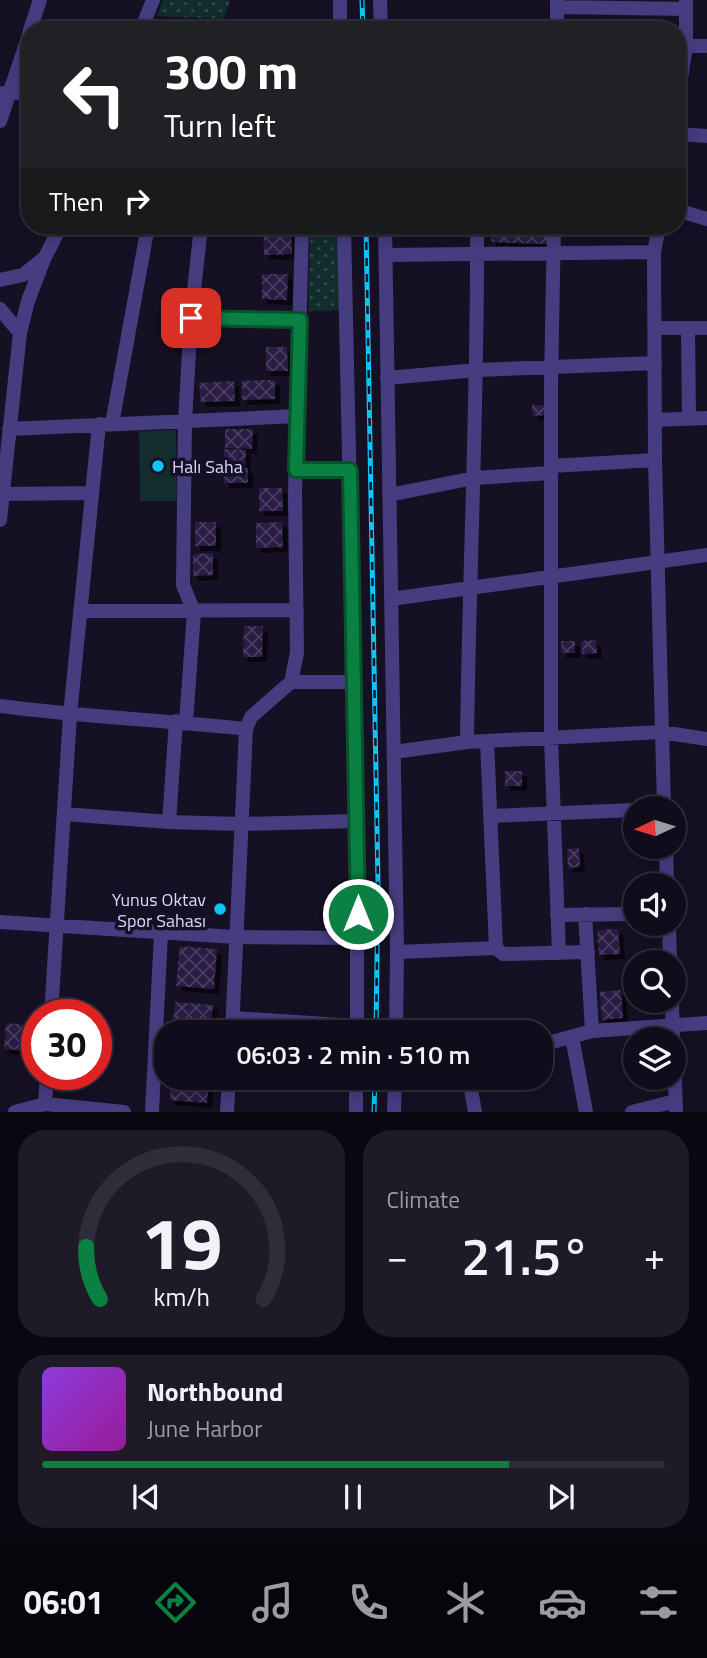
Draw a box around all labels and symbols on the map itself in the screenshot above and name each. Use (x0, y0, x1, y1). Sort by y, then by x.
pin (161, 288, 221, 348)
place label: Halı Saha (172, 453, 243, 480)
marker: Halı Saha (150, 458, 166, 474)
north arrow (623, 796, 686, 859)
position arrow (321, 877, 395, 951)
place label: Yunus Oktav Spor Sahası (112, 886, 206, 934)
marker: Yunus Oktav Spor Sahası (212, 901, 228, 917)
speed limit sign: 30 (21, 999, 112, 1090)

